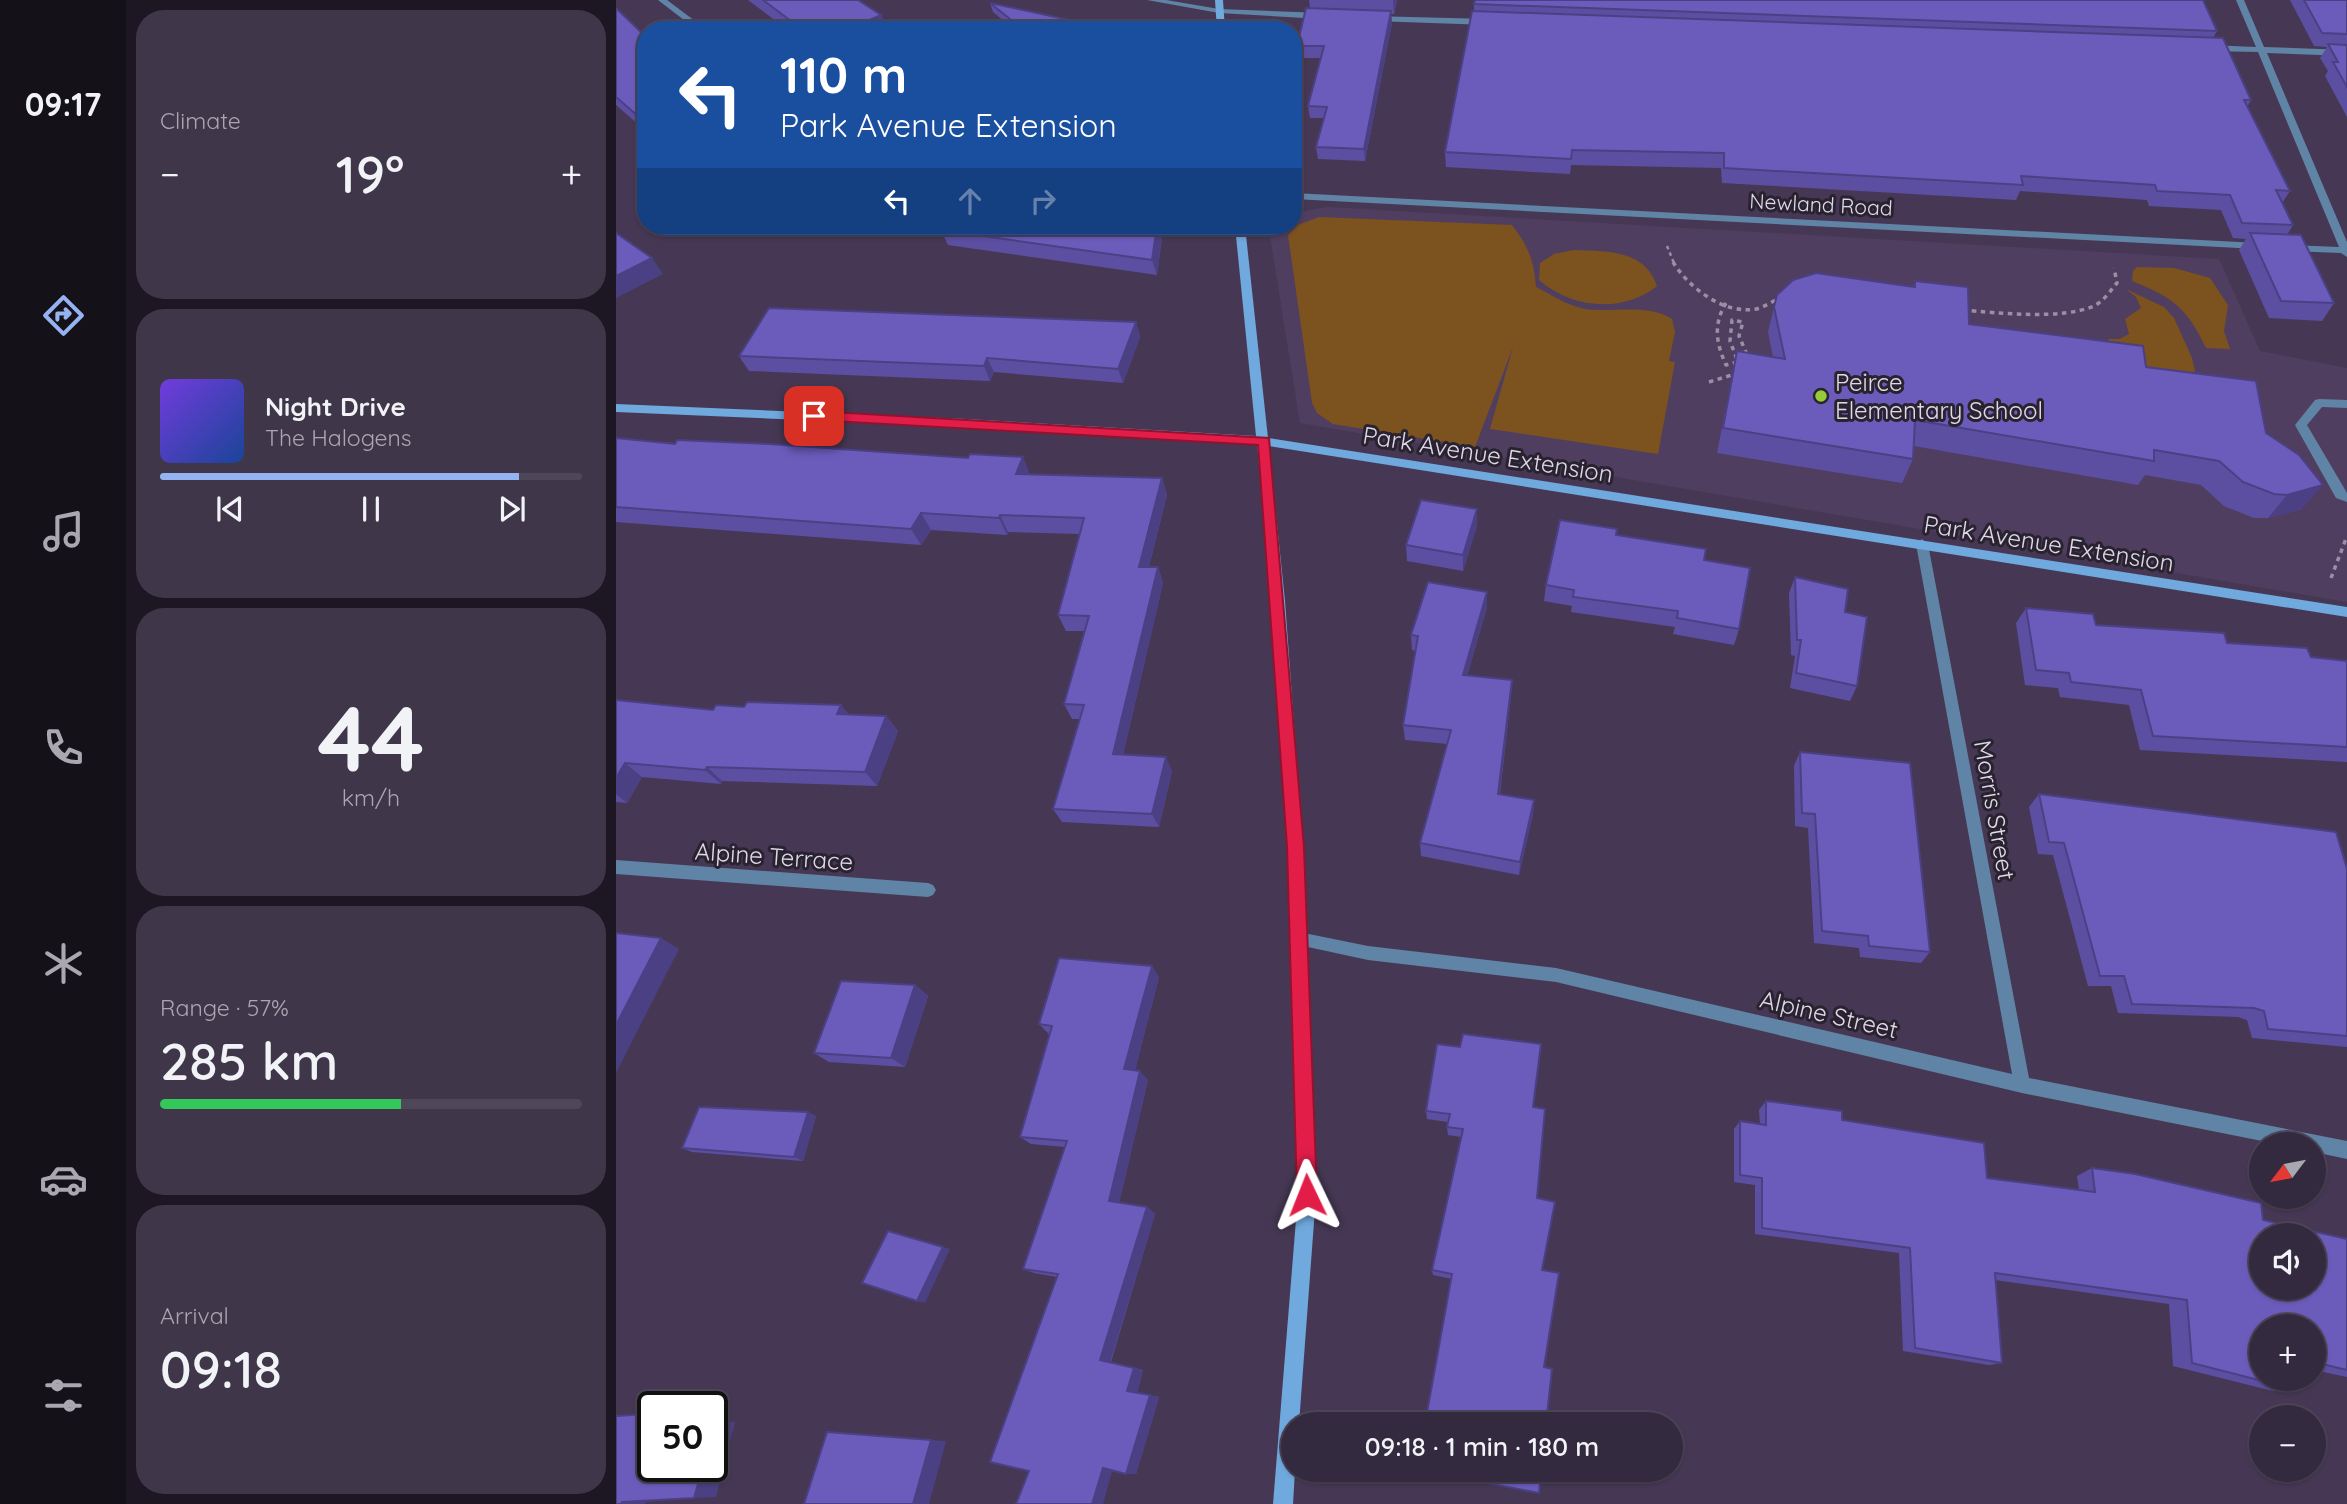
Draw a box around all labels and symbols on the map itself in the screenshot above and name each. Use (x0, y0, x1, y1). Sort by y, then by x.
street label: Newland Road (1749, 187, 1893, 221)
place label: Peirce Elementary School (1835, 367, 2043, 425)
pin (784, 386, 844, 446)
marker: Peirce Elementary School (1813, 388, 1829, 404)
street label: Park Avenue Extension (1361, 419, 1615, 489)
street label: Park Avenue Extension (1922, 508, 2176, 578)
street label: Morris Street (1968, 738, 2022, 882)
street label: Alpine Terrace (694, 836, 854, 876)
street label: Alpine Street (1757, 984, 1901, 1044)
north arrow (2249, 1132, 2326, 1209)
position arrow (1270, 1158, 1344, 1232)
speed limit sign: 50 (637, 1391, 728, 1482)

